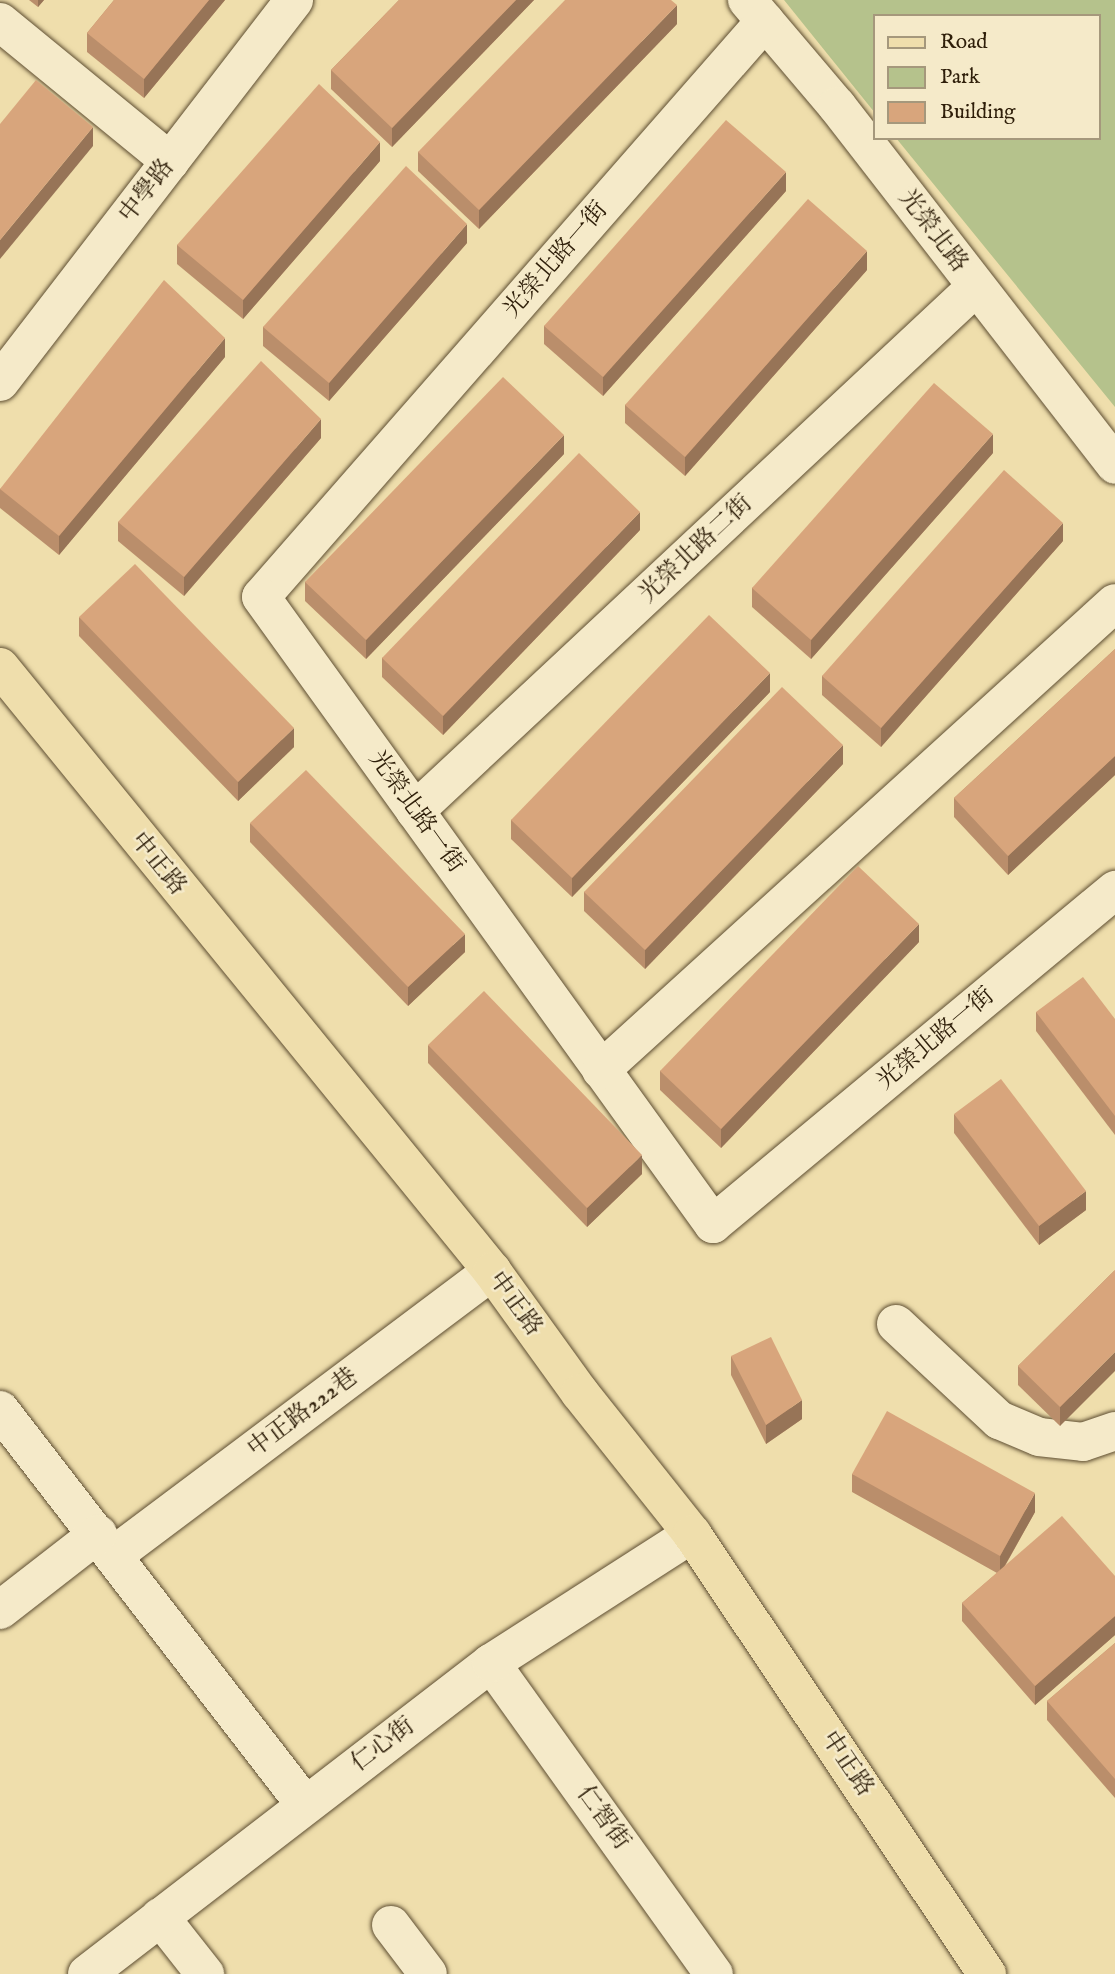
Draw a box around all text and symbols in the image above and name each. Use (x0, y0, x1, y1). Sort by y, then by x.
legend (874, 14, 1101, 140)
text: Road (940, 29, 987, 56)
text: Park (940, 64, 980, 91)
text: Building (940, 99, 1015, 126)
street label: 中學路 (113, 154, 181, 228)
street label: 光榮北路 (893, 184, 973, 278)
street label: 光榮北路一街 (498, 196, 614, 324)
street label: 光榮北路二街 (634, 489, 758, 609)
street label: 光榮北路一街 (362, 745, 470, 879)
street label: 中正路 (124, 827, 192, 901)
street label: 光榮北路一街 (872, 982, 1000, 1096)
street label: 中正路 (482, 1266, 548, 1342)
street label: 中正路222巷 (243, 1362, 363, 1464)
street label: 仁心街 (346, 1712, 420, 1778)
street label: 中正路 (815, 1726, 879, 1802)
street label: 仁智街 (570, 1780, 636, 1856)

